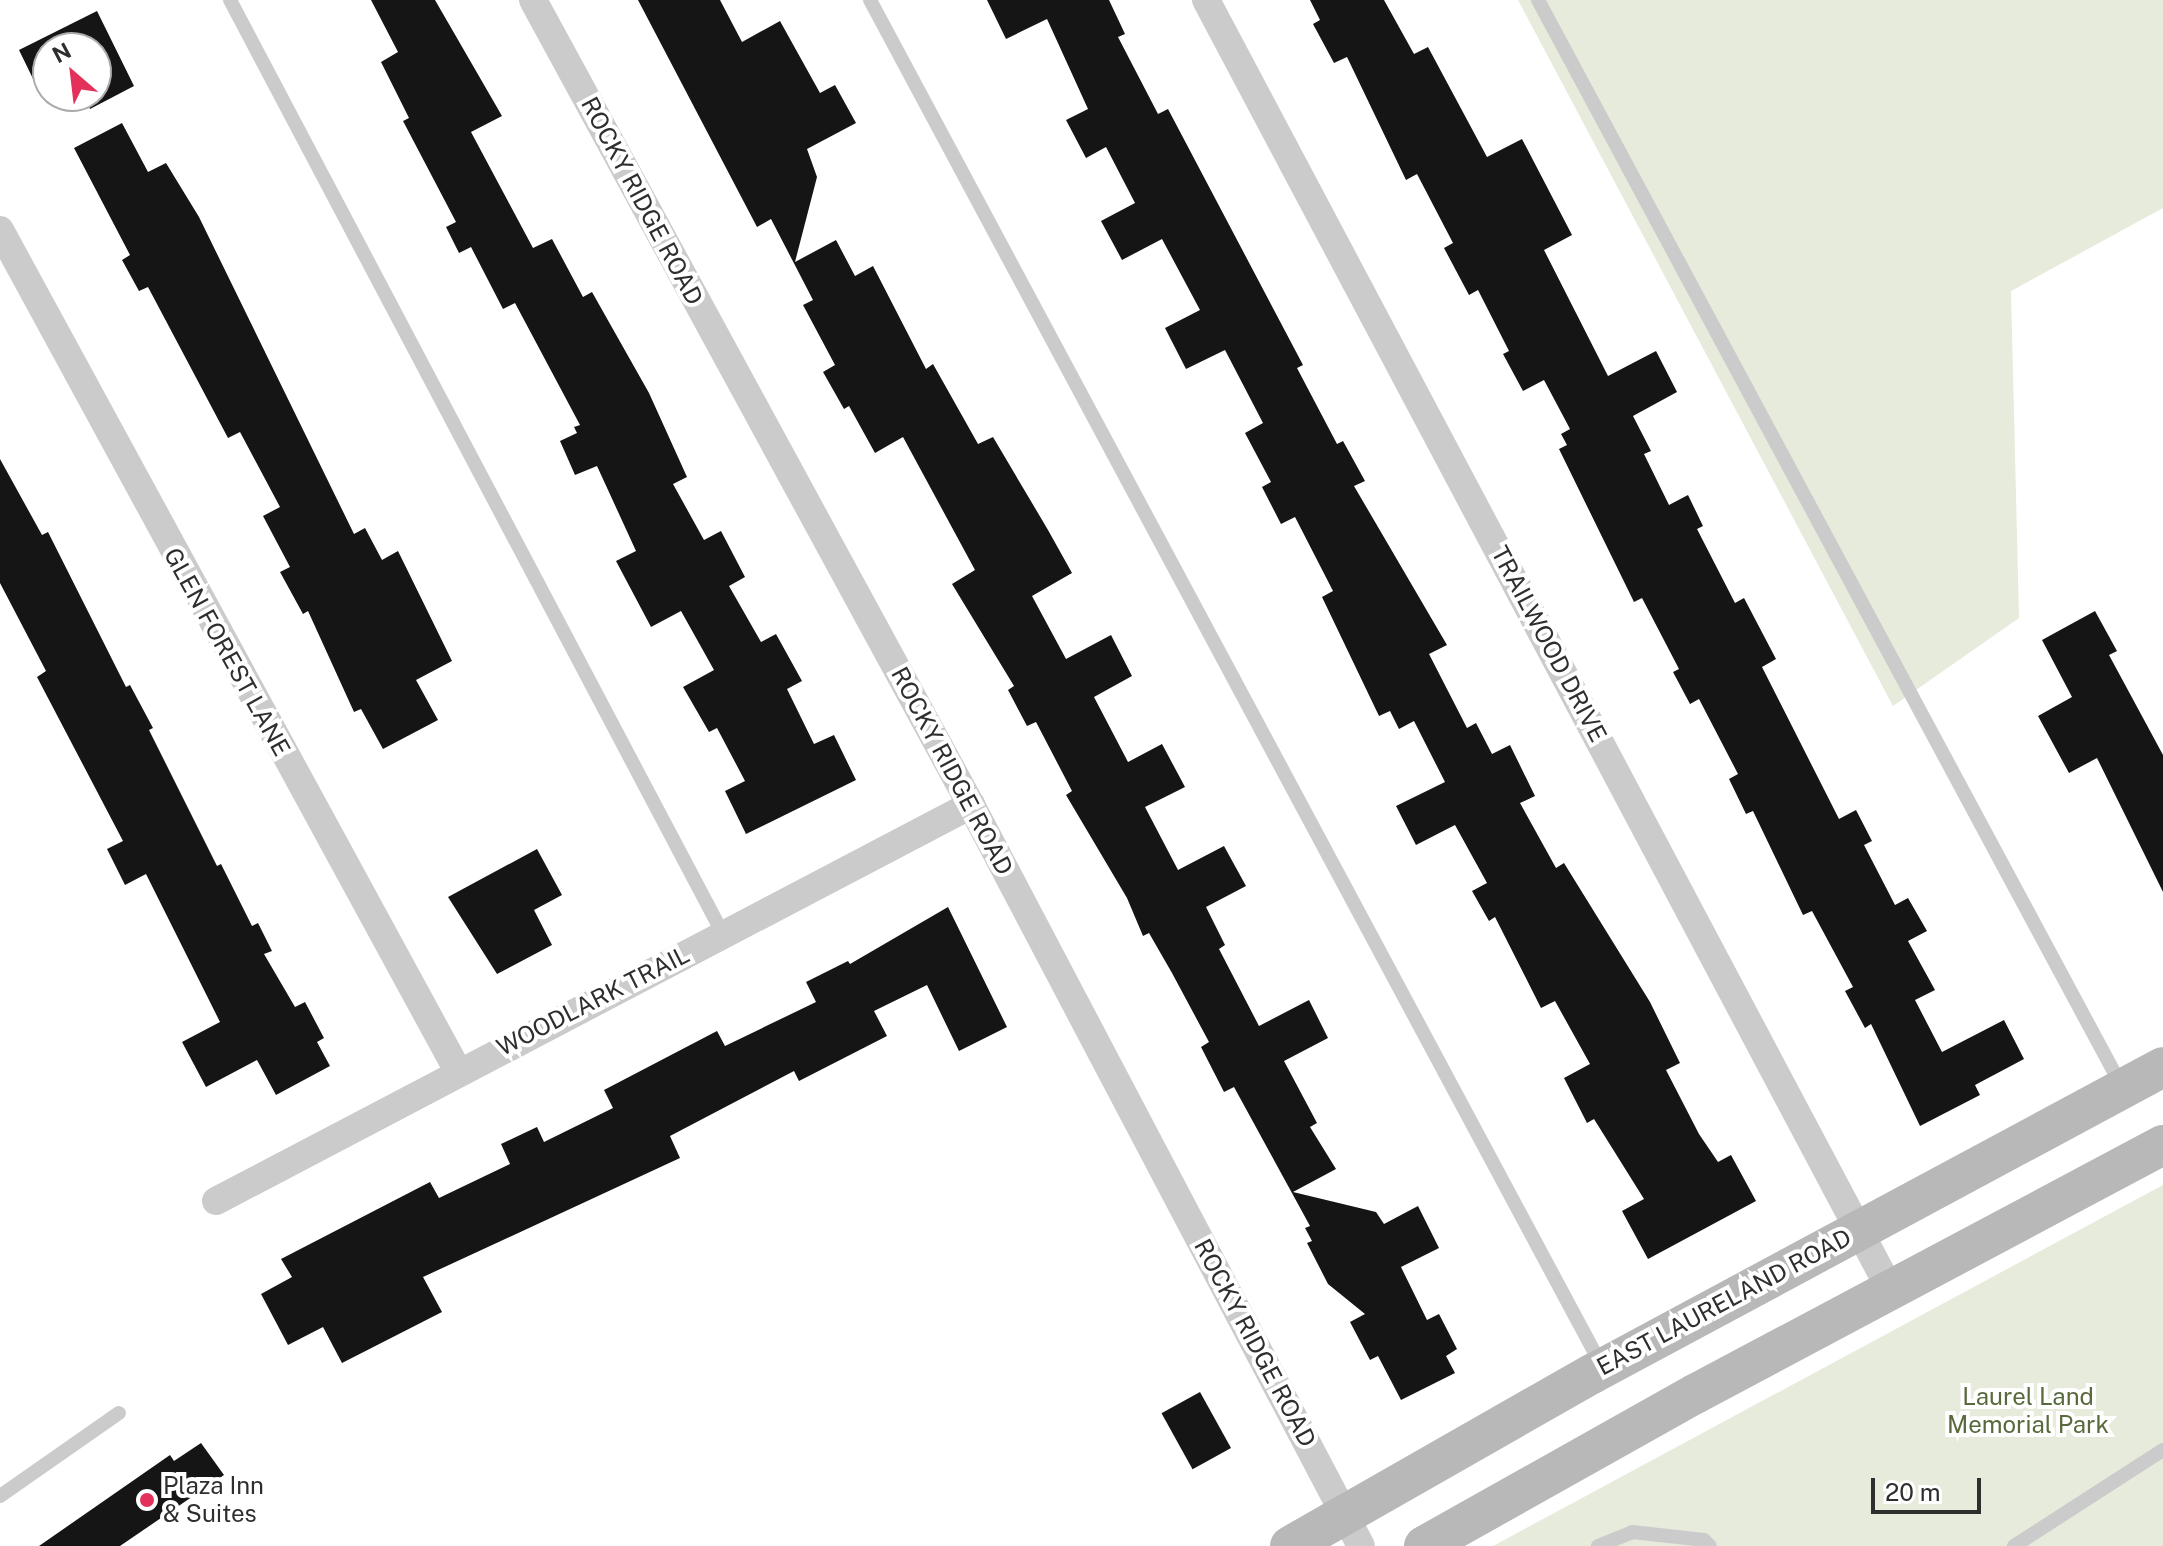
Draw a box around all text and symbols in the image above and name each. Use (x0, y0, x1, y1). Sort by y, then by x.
north arrow (32, 32, 112, 112)
text: N (48, 37, 75, 68)
street label: ROCKY RIDGE ROAD (575, 92, 709, 310)
street label: TRAILWOOD DRIVE (1485, 541, 1613, 747)
street label: GLEN FOREST LANE (158, 543, 296, 761)
street label: ROCKY RIDGE ROAD (885, 662, 1019, 880)
street label: WOODLARK TRAIL (492, 940, 694, 1062)
street label: EAST LAURELAND ROAD (1592, 1223, 1856, 1381)
street label: ROCKY RIDGE ROAD (1188, 1234, 1322, 1452)
park label: Laurel Land Memorial Park (1947, 1383, 2109, 1439)
scale bar (1875, 1462, 1985, 1512)
place label: Plaza Inn & Suites (163, 1472, 264, 1528)
text: 20 m (1885, 1478, 1941, 1506)
marker: Plaza Inn & Suites (138, 1491, 156, 1509)

